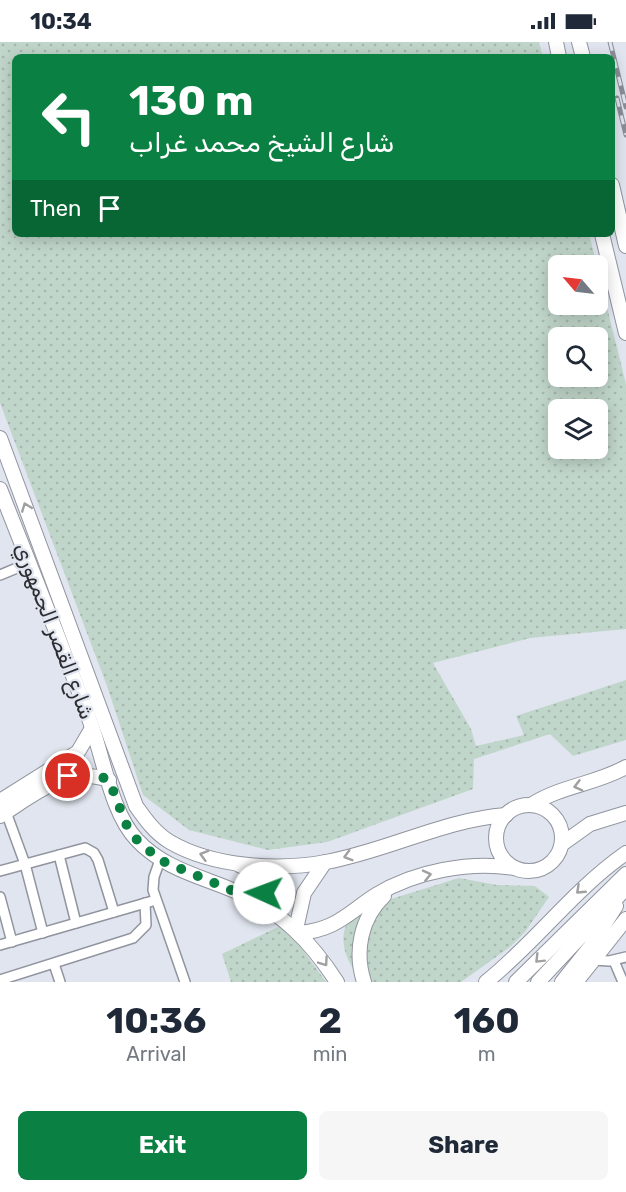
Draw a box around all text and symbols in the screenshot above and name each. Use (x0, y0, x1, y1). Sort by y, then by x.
text: 10:34 (30, 8, 92, 35)
text: 130 m (129, 76, 254, 126)
icon: left (30, 78, 108, 156)
text: شارع الشيخ محمد غراب (129, 127, 395, 159)
icon: arrive (93, 192, 126, 225)
text: Then (30, 195, 81, 222)
north arrow (548, 255, 608, 315)
map controls (548, 255, 608, 459)
button: search (548, 327, 608, 387)
button: layers (548, 399, 608, 459)
one-way arrow (21, 502, 33, 513)
street label: شارع القصر الجمهوري (8, 539, 100, 724)
pin (42, 750, 93, 801)
icon: arrive (51, 759, 84, 792)
one-way arrow (574, 779, 584, 791)
one-way arrow (343, 849, 354, 861)
one-way arrow (199, 850, 210, 862)
position arrow (232, 861, 296, 925)
one-way arrow (422, 870, 432, 883)
one-way arrow (577, 883, 587, 894)
one-way arrow (536, 951, 547, 962)
one-way arrow (317, 955, 328, 966)
text: 10:36 (106, 999, 206, 1042)
text: 2 (318, 999, 342, 1042)
text: 160 (454, 999, 520, 1042)
text: Arrival (126, 1042, 186, 1066)
text: min (313, 1042, 347, 1066)
text: m (478, 1042, 496, 1066)
button: Exit (18, 1111, 307, 1180)
button: Share (319, 1111, 608, 1180)

